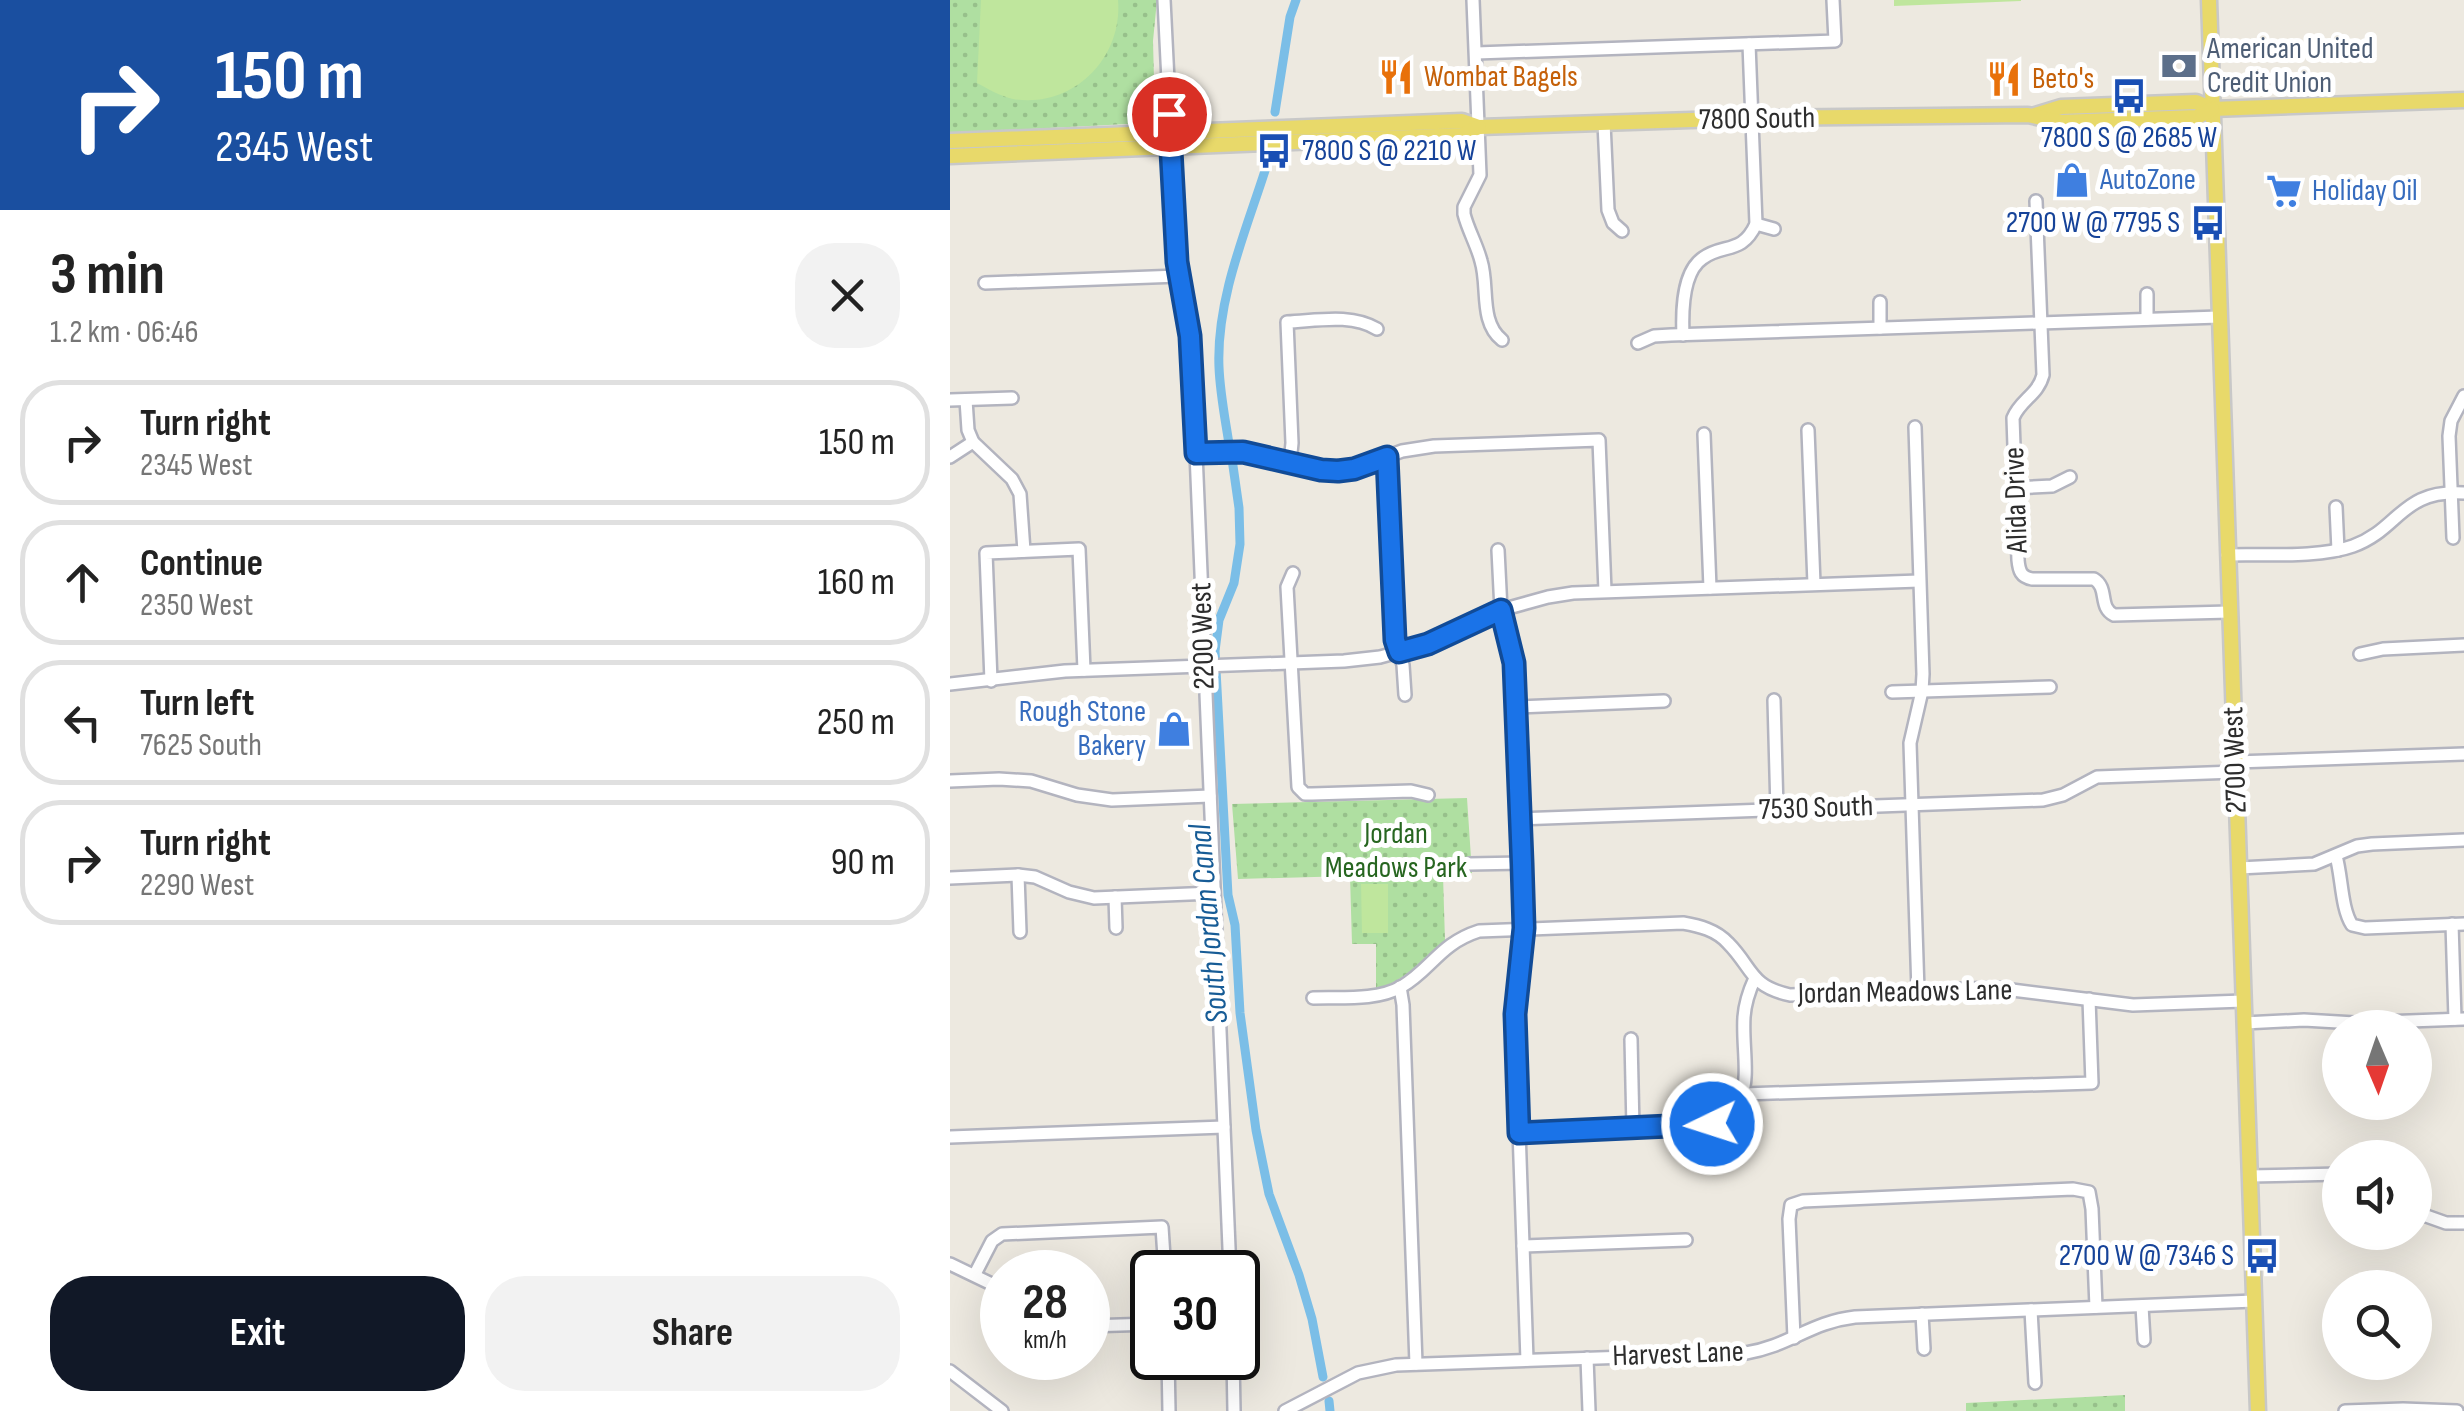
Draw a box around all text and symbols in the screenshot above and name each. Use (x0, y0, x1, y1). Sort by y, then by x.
place label: American United Credit Union (2206, 31, 2373, 101)
text: 150 m (215, 35, 364, 119)
icon: right (50, 40, 180, 170)
bank icon: American United Credit Union (2160, 47, 2198, 85)
restaurant icon: Wombat Bagels (1377, 58, 1415, 96)
place label: Wombat Bagels (1424, 59, 1578, 95)
restaurant icon: Beto's (1985, 60, 2023, 98)
place label: Beto's (2032, 61, 2094, 97)
pin (1127, 72, 1212, 157)
bus stop icon: 7800 S @ 2685 W (2110, 77, 2148, 115)
icon: arrive (1142, 87, 1197, 142)
street label: 7800 South (1699, 100, 1815, 138)
text: 2345 West (215, 120, 373, 175)
place label: 7800 S @ 2685 W (2041, 120, 2218, 156)
bus stop icon: 7800 S @ 2210 W (1255, 132, 1293, 170)
place label: 7800 S @ 2210 W (1302, 133, 1477, 169)
shop icon: AutoZone (2053, 161, 2091, 199)
place label: AutoZone (2099, 162, 2196, 198)
supermarket icon: Holiday Oil (2265, 172, 2303, 210)
place label: Holiday Oil (2312, 173, 2418, 209)
bus stop icon: 2700 W @ 7795 S (2189, 204, 2227, 242)
place label: 2700 W @ 7795 S (2006, 205, 2180, 241)
text: 3 min (50, 239, 165, 311)
button: close (795, 243, 900, 348)
text: 1.2 km · 06:46 (50, 313, 199, 352)
text: Turn right (140, 401, 271, 446)
icon: right (55, 415, 110, 470)
text: 150 m (819, 420, 895, 465)
text: 2345 West (140, 446, 253, 485)
street label: Alida Drive (1996, 446, 2036, 555)
text: Continue (140, 541, 263, 586)
icon: ahead (55, 555, 110, 610)
text: 160 m (818, 560, 895, 605)
street label: 2200 West (1183, 582, 1223, 690)
text: 2350 West (140, 586, 253, 625)
text: Turn left (140, 681, 254, 726)
place label: Rough Stone Bakery (1019, 694, 1146, 764)
icon: left (55, 695, 110, 750)
text: 250 m (817, 700, 895, 745)
street label: 2700 West (2215, 706, 2255, 814)
shop icon: Rough Stone Bakery (1155, 710, 1193, 748)
text: 7625 South (140, 726, 262, 765)
street label: 7530 South (1758, 788, 1874, 828)
park label: Jordan Meadows Park (1325, 816, 1468, 886)
text: Turn right (140, 821, 271, 866)
water label: South Jordan Canal (1181, 821, 1237, 1025)
icon: right (55, 835, 110, 890)
text: 90 m (831, 840, 895, 885)
text: 2290 West (140, 866, 254, 905)
street label: Jordan Meadows Lane (1796, 972, 2013, 1012)
north arrow (2322, 1010, 2432, 1120)
map controls (2322, 1010, 2432, 1380)
position arrow (1660, 1072, 1764, 1176)
button: sound (2322, 1140, 2432, 1250)
bus stop icon: 2700 W @ 7346 S (2243, 1237, 2281, 1275)
place label: 2700 W @ 7346 S (2059, 1238, 2234, 1274)
speed limit sign: 30 (1130, 1250, 1260, 1380)
button: search (2322, 1270, 2432, 1380)
text: 28 (1022, 1273, 1068, 1333)
button: Exit (50, 1276, 465, 1391)
button: Share (485, 1276, 900, 1391)
text: km/h (1023, 1325, 1067, 1356)
street label: Harvest Lane (1612, 1334, 1744, 1374)

